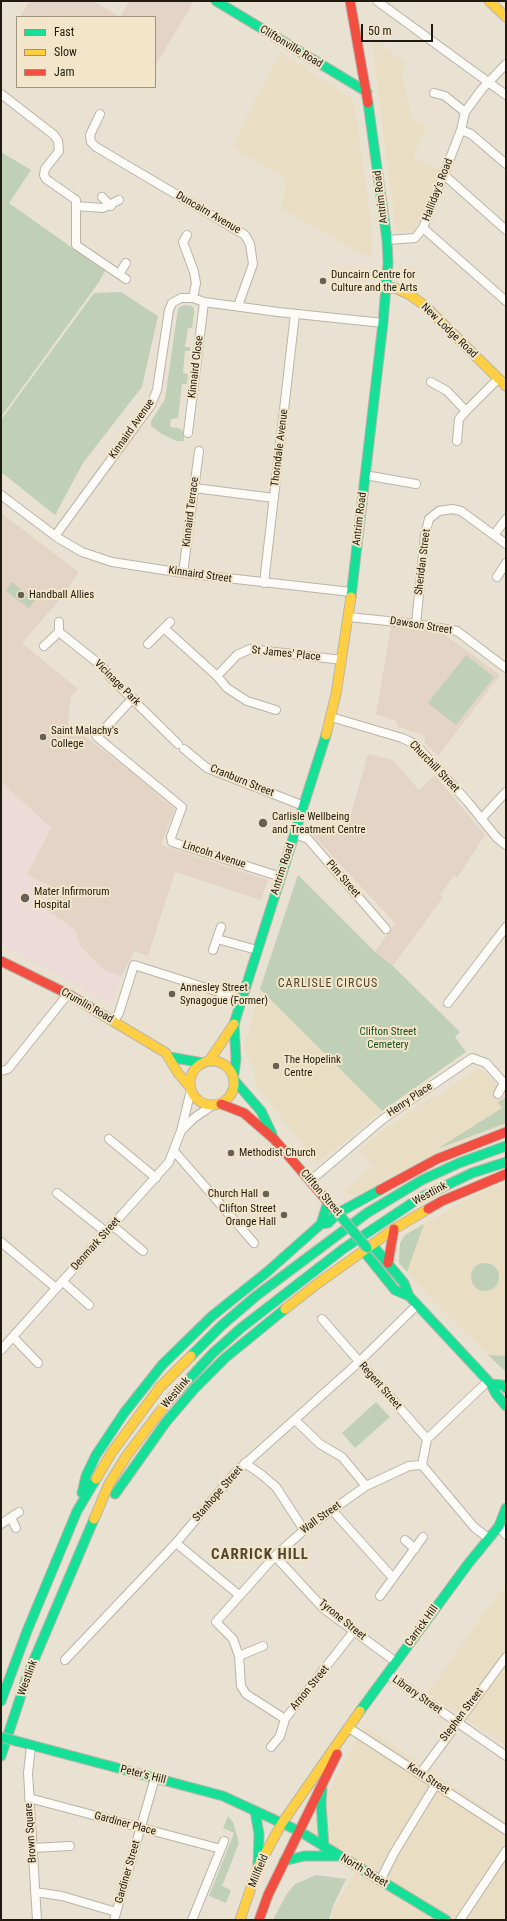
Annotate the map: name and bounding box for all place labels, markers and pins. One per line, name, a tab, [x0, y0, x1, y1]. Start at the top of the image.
place label: Duncairn Centre for Culture and the Arts	[331, 268, 418, 294]
marker: Duncairn Centre for Culture and the Arts	[318, 276, 328, 286]
place label: Handball Allies	[29, 588, 94, 602]
marker: Handball Allies	[16, 590, 26, 600]
place label: Saint Malachy's College	[51, 724, 119, 750]
marker: Saint Malachy's College	[38, 732, 48, 742]
place label: Carlisle Wellbeing and Treatment Centre	[272, 810, 366, 836]
marker: Carlisle Wellbeing and Treatment Centre	[257, 817, 269, 829]
place label: Mater Infirmorum Hospital	[34, 885, 109, 911]
marker: Mater Infirmorum Hospital	[19, 892, 31, 904]
place label: Annesley Street Synagogue (Former)	[180, 981, 268, 1007]
marker: Annesley Street Synagogue (Former)	[167, 989, 177, 999]
place label: The Hopelink Centre	[284, 1053, 341, 1079]
marker: The Hopelink Centre	[271, 1061, 281, 1071]
place label: Methodist Church	[239, 1146, 316, 1160]
marker: Methodist Church	[226, 1148, 236, 1158]
place label: Church Hall	[208, 1187, 258, 1201]
marker: Church Hall	[261, 1189, 271, 1199]
place label: Clifton Street Orange Hall	[219, 1202, 276, 1228]
marker: Clifton Street Orange Hall	[279, 1210, 289, 1220]

